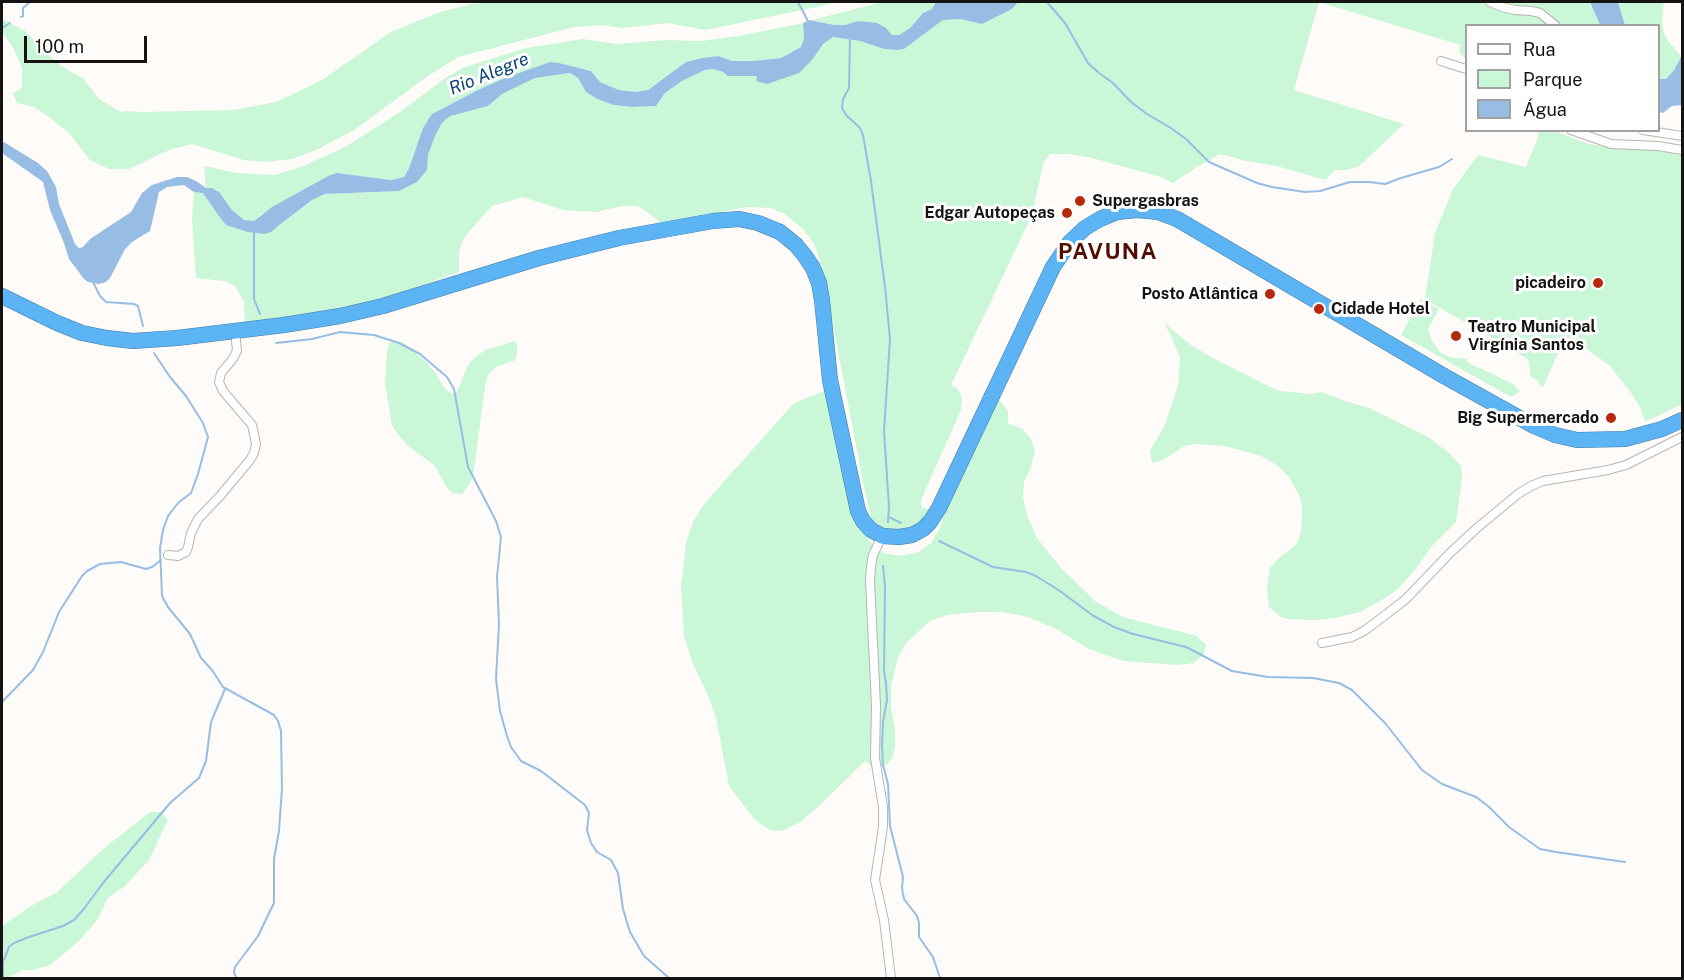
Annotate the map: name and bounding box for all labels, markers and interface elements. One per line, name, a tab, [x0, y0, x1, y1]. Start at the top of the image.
scale bar	[27, 24, 150, 62]
legend	[1465, 24, 1660, 132]
text: 100 m	[35, 36, 84, 57]
text: Rua	[1523, 39, 1555, 60]
water label: Rio Alegre	[446, 48, 532, 100]
text: Parque	[1523, 69, 1583, 90]
text: Água	[1523, 99, 1567, 120]
place label: Supergasbras	[1092, 191, 1199, 211]
marker: Supergasbras	[1073, 194, 1087, 208]
place label: Edgar Autopeças	[925, 203, 1055, 223]
marker: Edgar Autopeças	[1060, 206, 1074, 220]
district label: PAVUNA	[1058, 239, 1158, 265]
place label: picadeiro	[1515, 273, 1586, 293]
marker: picadeiro	[1591, 276, 1605, 290]
place label: Posto Atlântica	[1141, 284, 1258, 304]
marker: Posto Atlântica	[1263, 287, 1277, 301]
place label: Cidade Hotel	[1331, 299, 1430, 319]
marker: Cidade Hotel	[1312, 302, 1326, 316]
place label: Teatro Municipal Virgínia Santos	[1468, 317, 1596, 355]
marker: Teatro Municipal Virgínia Santos	[1449, 329, 1463, 343]
place label: Big Supermercado	[1457, 408, 1599, 428]
marker: Big Supermercado	[1604, 411, 1618, 425]

